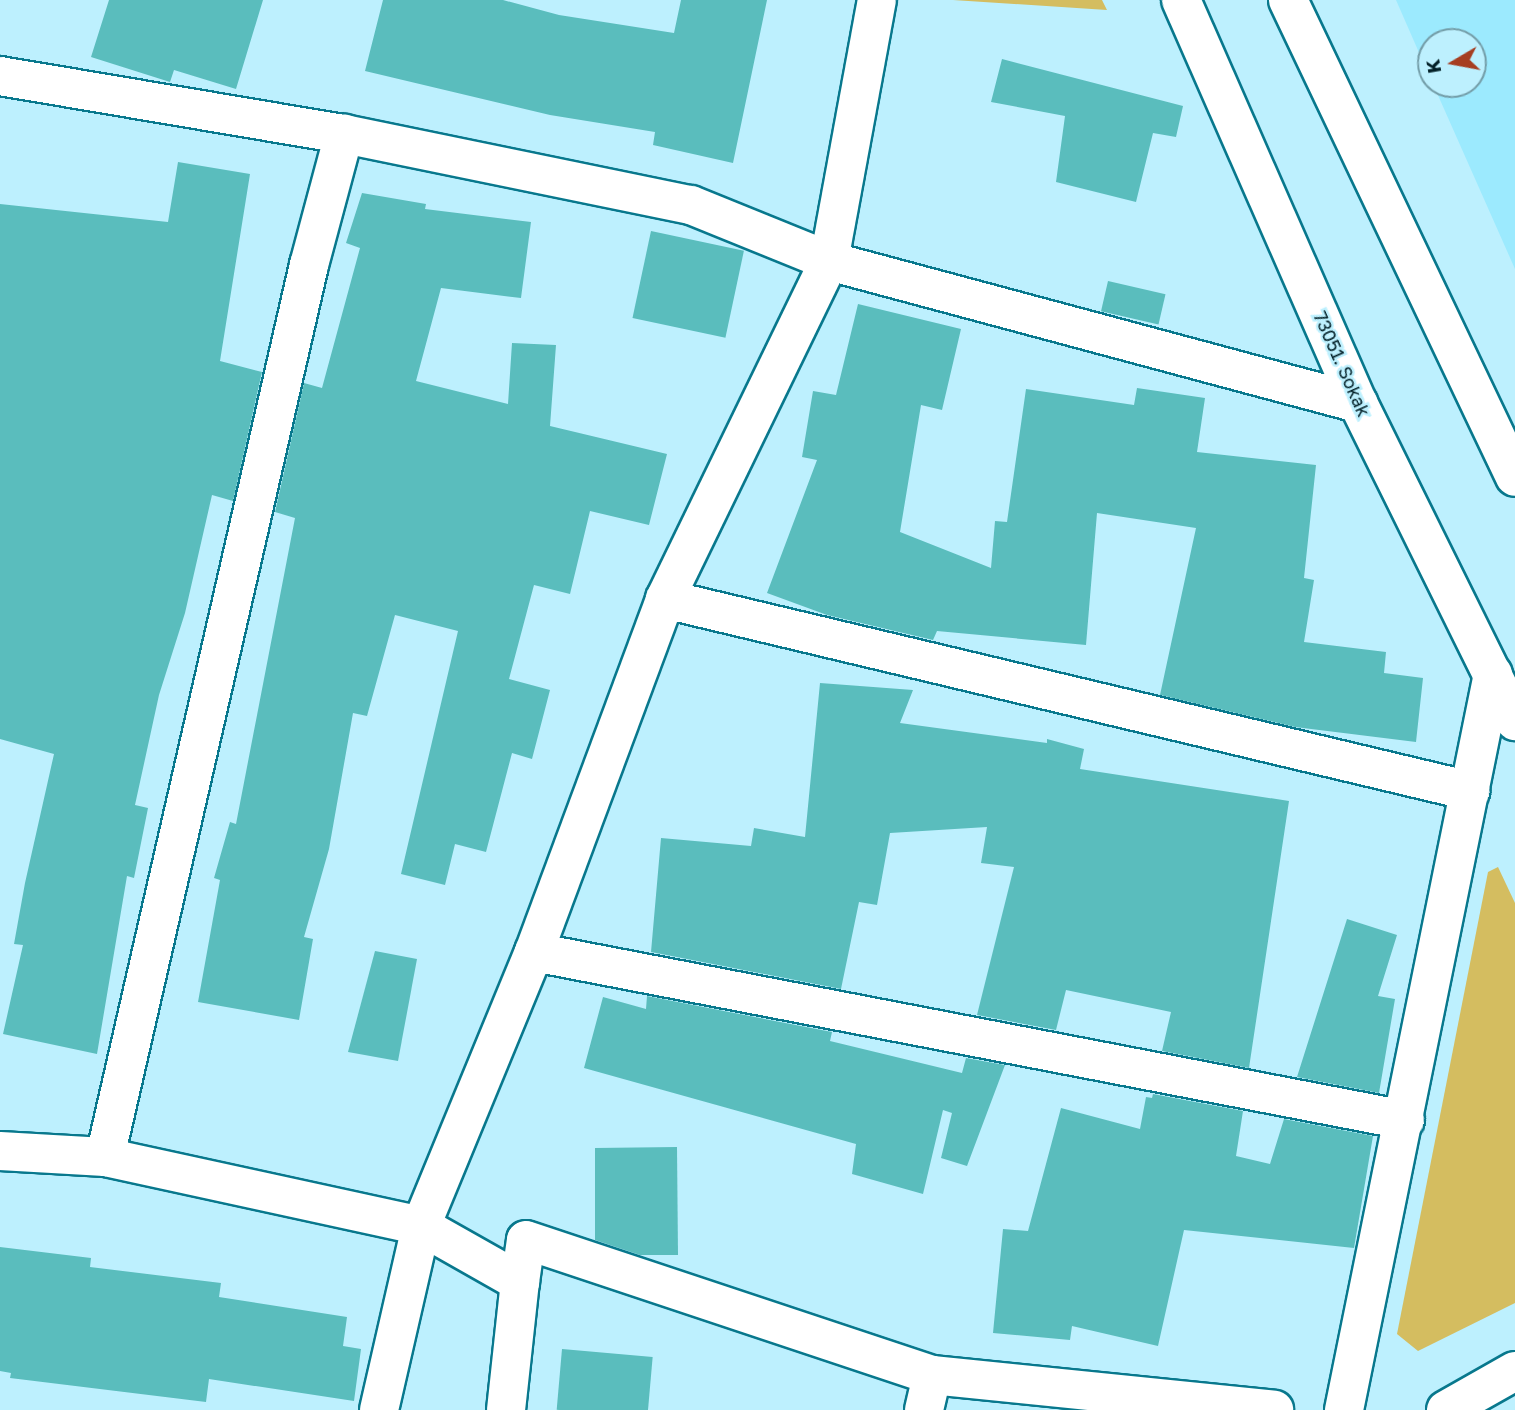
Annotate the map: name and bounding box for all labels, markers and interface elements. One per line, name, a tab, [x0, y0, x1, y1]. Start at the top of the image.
north arrow	[1417, 28, 1487, 98]
text: K	[1420, 58, 1445, 75]
street label: 73051. Sokak	[1309, 308, 1375, 420]

